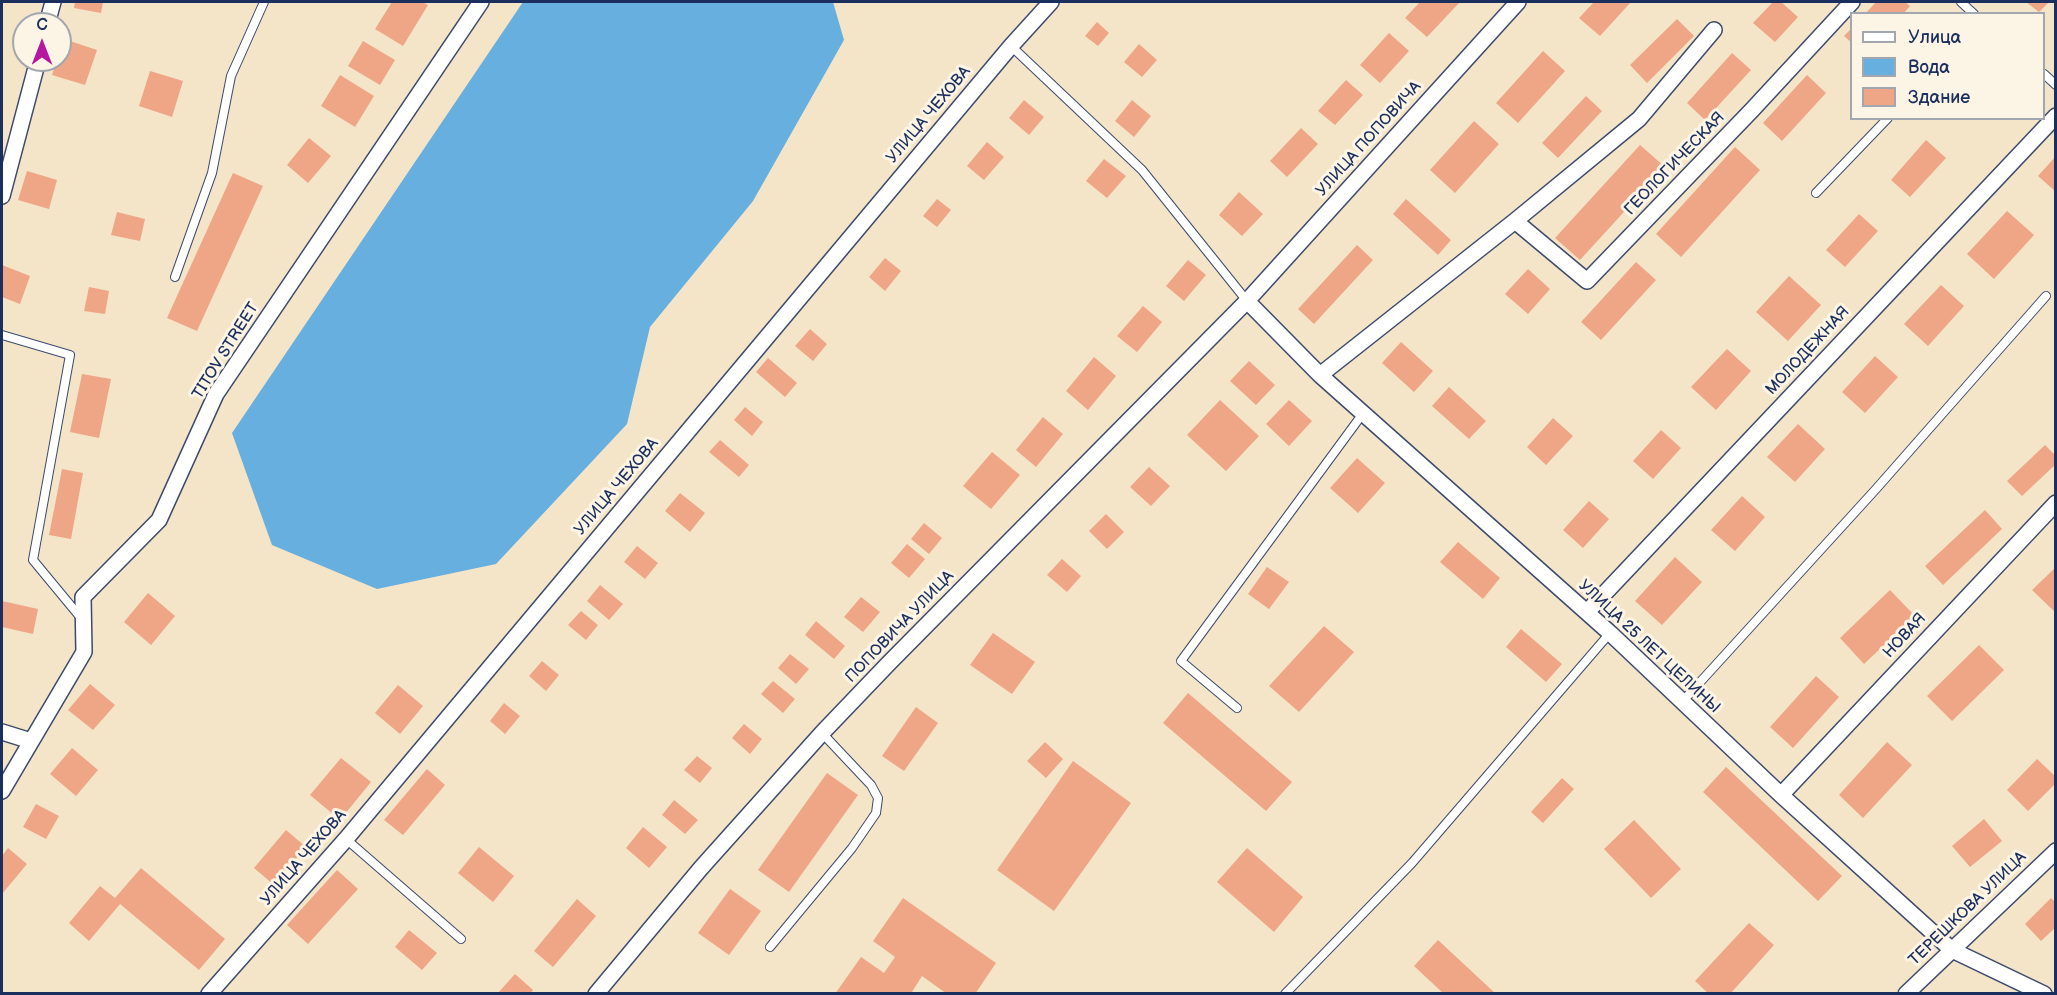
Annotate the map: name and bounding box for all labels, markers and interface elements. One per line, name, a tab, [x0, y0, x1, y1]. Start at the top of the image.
north arrow	[12, 12, 72, 72]
legend	[1850, 12, 2045, 120]
text: С	[36, 16, 48, 35]
text: Улица	[1908, 27, 1961, 48]
text: Вода	[1908, 57, 1950, 78]
street label: УЛИЦА ЧЕХОВА	[883, 63, 975, 167]
street label: УЛИЦА ПОПОВИЧА	[1312, 78, 1426, 200]
text: Здание	[1908, 87, 1970, 108]
street label: ГЕОЛОГИЧЕСКАЯ	[1621, 108, 1729, 220]
street label: TITOV STREET	[189, 299, 263, 403]
street label: МОЛОДЕЖНАЯ	[1762, 303, 1854, 399]
street label: УЛИЦА ЧЕХОВА	[571, 435, 663, 539]
street label: ПОПОВИЧА УЛИЦА	[842, 567, 958, 687]
street label: УЛИЦА 25 ЛЕТ ЦЕЛИНЫ	[1574, 576, 1724, 718]
street label: НОВАЯ	[1879, 610, 1931, 662]
street label: УЛИЦА ЧЕХОВА	[257, 806, 351, 910]
street label: ТЕРЕШКОВА УЛИЦА	[1905, 848, 2031, 970]

